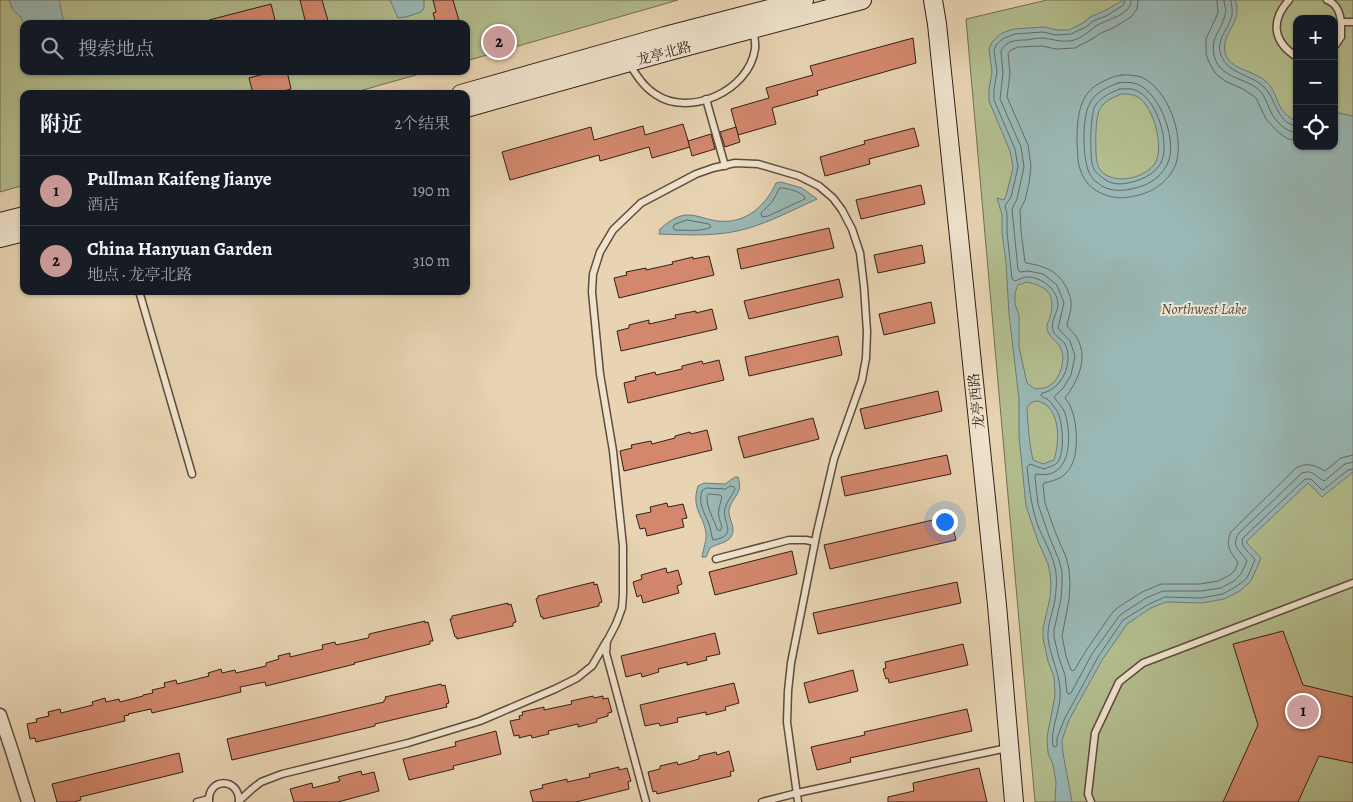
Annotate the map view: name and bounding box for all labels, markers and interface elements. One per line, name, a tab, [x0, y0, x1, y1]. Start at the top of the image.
map controls	[1293, 15, 1338, 150]
button: +	[1293, 15, 1338, 60]
search box	[20, 20, 470, 75]
pin: 2	[483, 23, 515, 61]
icon: search	[38, 34, 66, 62]
text: 搜索地点	[78, 36, 154, 62]
street label: 龙亭北路	[635, 37, 694, 70]
button: −	[1293, 60, 1338, 105]
button: locate	[1293, 105, 1338, 150]
text: 附近	[40, 110, 82, 138]
text: 2个结果	[394, 113, 450, 135]
text: Pullman Kaifeng Jianye	[87, 166, 272, 192]
text: 1	[53, 180, 59, 202]
text: 190 m	[412, 180, 450, 202]
text: 酒店	[87, 194, 119, 216]
text: China Hanyuan Garden	[87, 236, 272, 262]
text: 2	[52, 250, 60, 272]
text: 310 m	[413, 250, 450, 272]
text: 地点 · 龙亭北路	[87, 264, 193, 286]
water label: Northwest Lake	[1161, 299, 1247, 319]
street label: 龙亭西路	[964, 372, 989, 430]
your location	[932, 509, 958, 535]
pin: 1	[1287, 692, 1319, 730]

